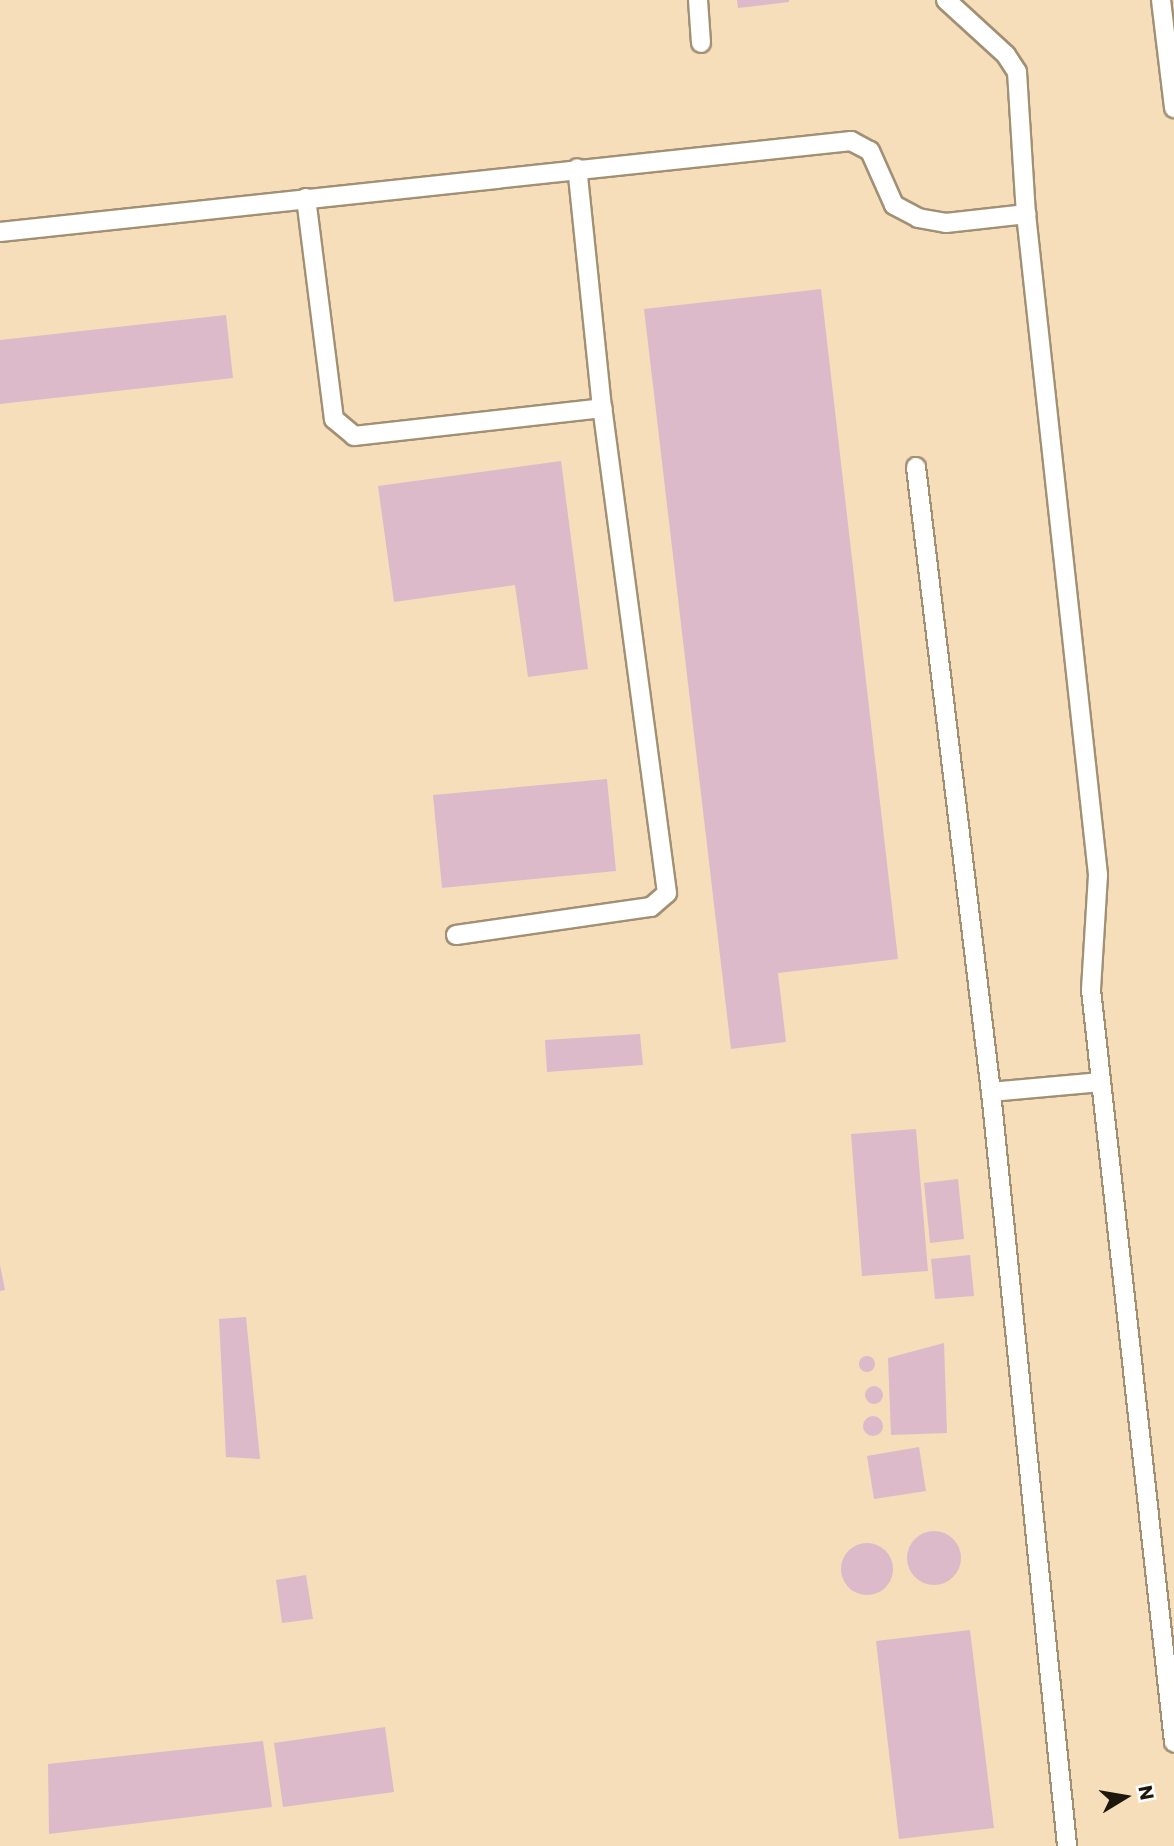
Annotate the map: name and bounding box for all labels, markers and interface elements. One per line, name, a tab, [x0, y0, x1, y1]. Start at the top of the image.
north arrow	[1090, 1762, 1160, 1832]
text: N	[1131, 1783, 1161, 1802]

